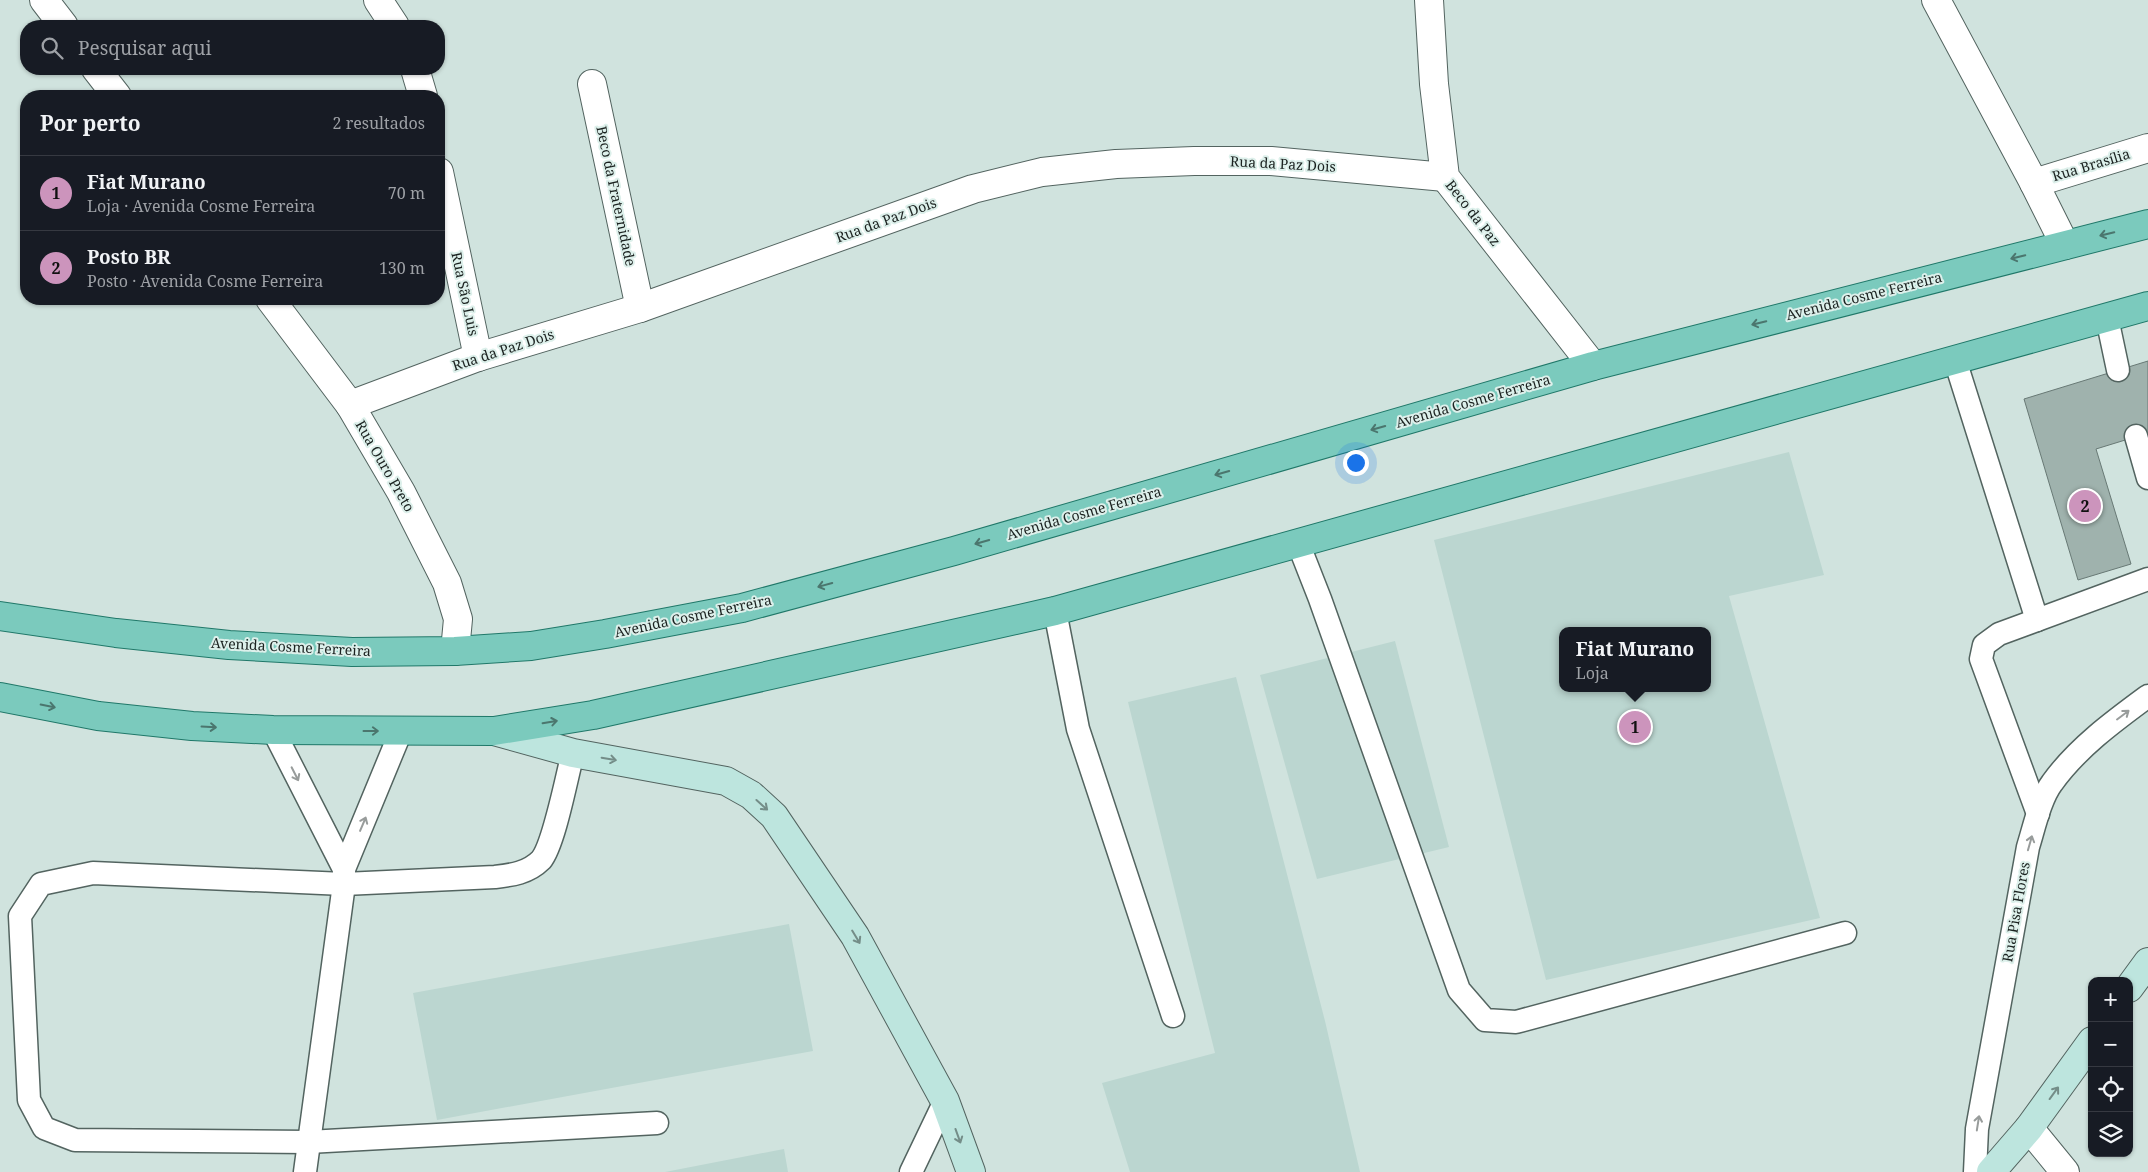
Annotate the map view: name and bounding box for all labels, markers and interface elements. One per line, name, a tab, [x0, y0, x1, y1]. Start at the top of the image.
search box	[20, 20, 445, 75]
icon: search	[38, 34, 66, 62]
text: Pesquisar aqui	[78, 35, 212, 61]
text: Por perto	[40, 109, 141, 137]
text: 2 resultados	[333, 112, 425, 134]
street label: Beco da Fraternidade	[592, 124, 641, 268]
street label: Rua Brasília	[2050, 144, 2132, 185]
street label: Rua da Paz Dois	[1230, 151, 1336, 176]
text: Fiat Murano	[87, 169, 206, 195]
street label: Beco da Paz	[1442, 176, 1505, 250]
text: 1	[51, 182, 61, 204]
text: 70 m	[388, 182, 425, 204]
street label: Rua da Paz Dois	[833, 192, 939, 247]
text: Loja · Avenida Cosme Ferreira	[87, 195, 315, 217]
one-way arrow	[2099, 230, 2115, 240]
text: Posto BR	[87, 244, 171, 270]
street label: Rua São Luis	[447, 250, 484, 338]
one-way arrow	[2010, 253, 2026, 262]
text: 2	[51, 257, 61, 279]
text: 130 m	[379, 257, 425, 279]
street label: Avenida Cosme Ferreira	[1784, 267, 1944, 324]
text: Posto · Avenida Cosme Ferreira	[87, 270, 323, 292]
one-way arrow	[1751, 319, 1767, 329]
street label: Rua da Paz Dois	[450, 324, 556, 375]
street label: Avenida Cosme Ferreira	[1393, 369, 1553, 432]
street label: Rua Ouro Preto	[352, 417, 419, 515]
one-way arrow	[1371, 423, 1387, 433]
your location	[1343, 450, 1369, 476]
one-way arrow	[1215, 469, 1231, 478]
street label: Avenida Cosme Ferreira	[1004, 481, 1164, 544]
pin: 2	[2069, 487, 2101, 525]
one-way arrow	[974, 538, 990, 548]
one-way arrow	[818, 581, 834, 591]
street label: Avenida Cosme Ferreira	[613, 590, 773, 641]
popup	[1559, 627, 1711, 692]
street label: Avenida Cosme Ferreira	[211, 633, 372, 660]
text: Fiat Murano	[1576, 636, 1694, 662]
text: Loja	[1576, 662, 1609, 684]
one-way arrow	[39, 702, 55, 711]
pin: 1	[1619, 708, 1651, 746]
one-way arrow	[2116, 710, 2129, 721]
one-way arrow	[542, 716, 558, 726]
one-way arrow	[201, 722, 217, 731]
one-way arrow	[363, 726, 379, 736]
one-way arrow	[600, 755, 616, 765]
one-way arrow	[291, 766, 300, 781]
one-way arrow	[755, 799, 768, 810]
one-way arrow	[358, 817, 368, 832]
one-way arrow	[2025, 836, 2035, 852]
street label: Rua Pisa Flores	[1997, 860, 2034, 964]
one-way arrow	[851, 930, 861, 944]
map controls	[2088, 977, 2133, 1157]
button: +	[2088, 977, 2133, 1022]
button: −	[2088, 1022, 2133, 1067]
button: locate	[2088, 1067, 2133, 1112]
one-way arrow	[2049, 1086, 2059, 1100]
button: layers	[2088, 1112, 2133, 1157]
one-way arrow	[1973, 1116, 1983, 1132]
one-way arrow	[954, 1128, 963, 1144]

